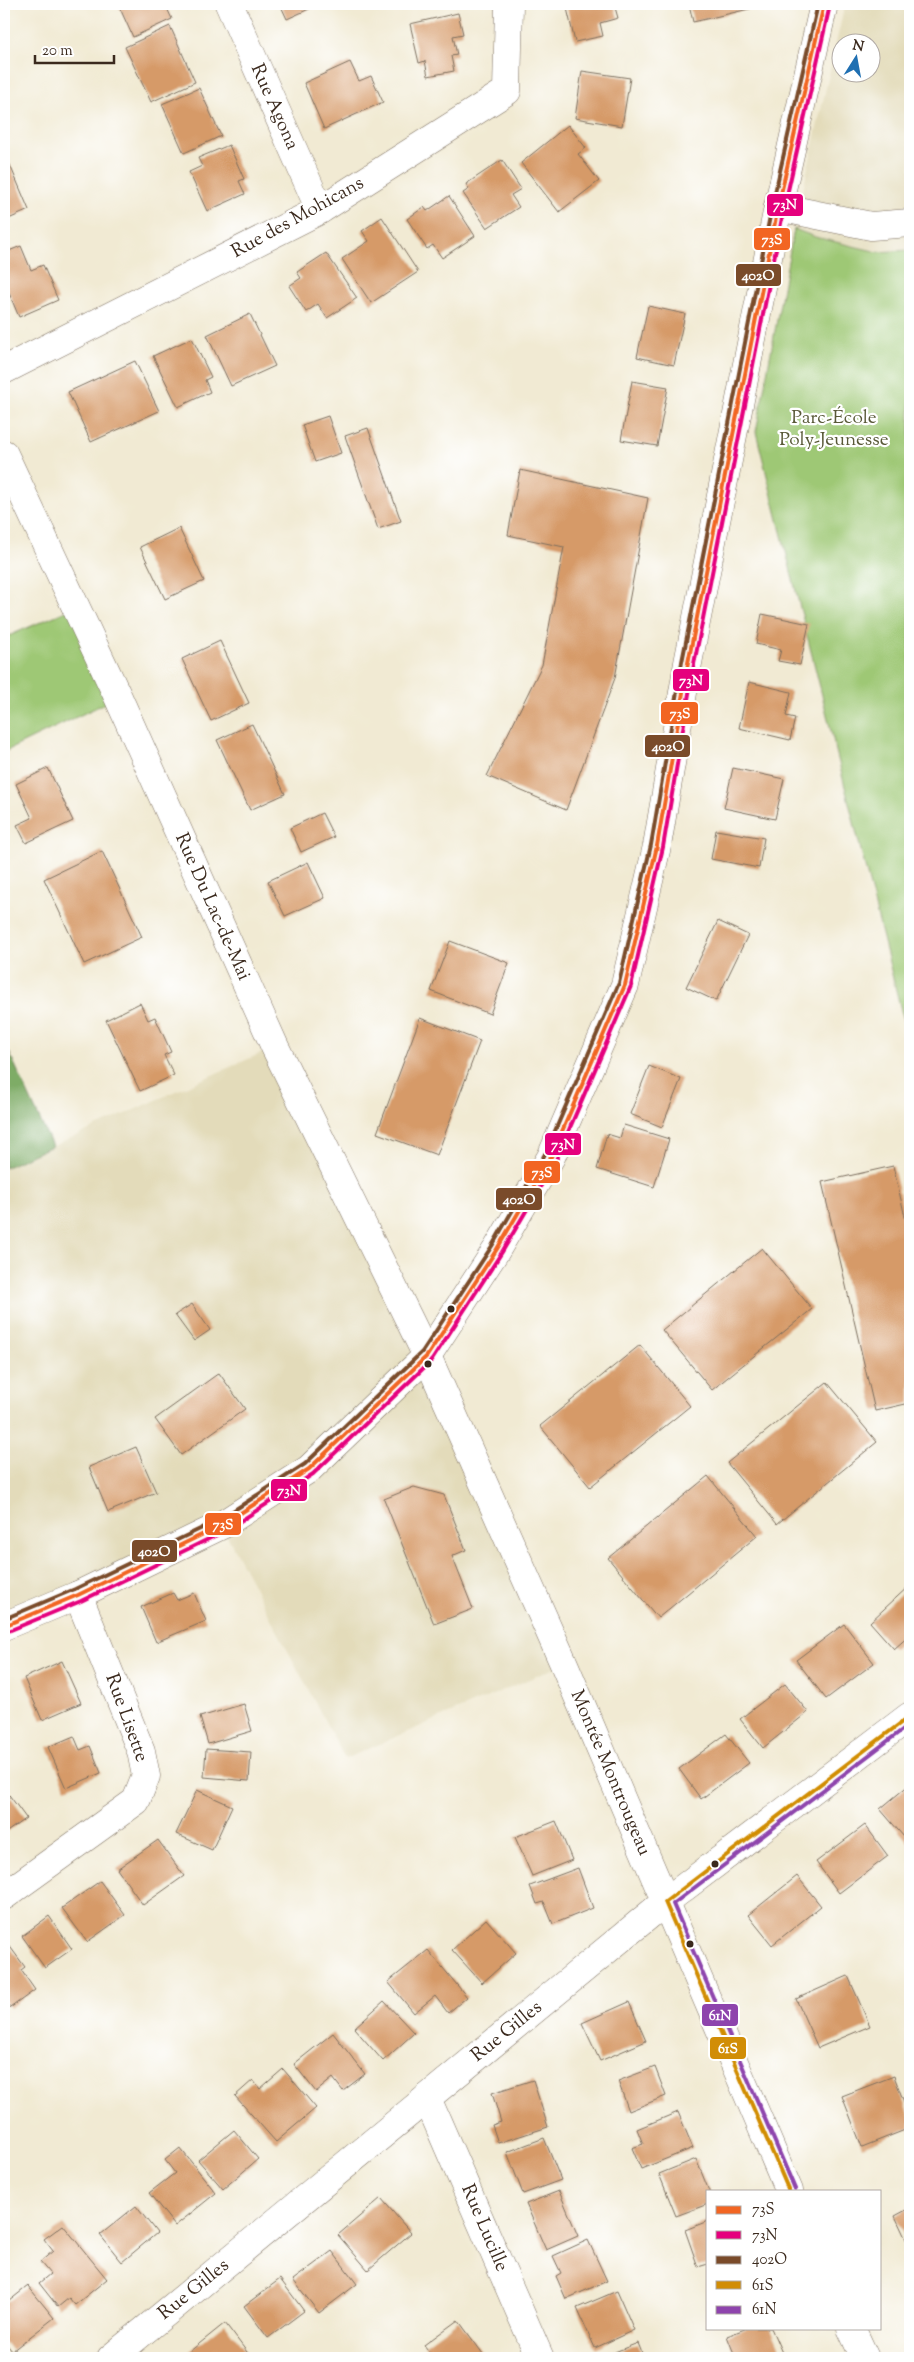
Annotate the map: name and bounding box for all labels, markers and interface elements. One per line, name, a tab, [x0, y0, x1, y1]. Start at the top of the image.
scale bar	[35, 32, 114, 64]
north arrow	[832, 32, 882, 82]
text: N	[851, 36, 865, 58]
text: 20 m	[42, 41, 73, 62]
street label: Rue Agona	[243, 60, 305, 155]
street label: Rue des Mohicans	[227, 170, 369, 266]
line badge: 73N	[766, 193, 804, 217]
text: 73N	[773, 196, 797, 216]
line badge: 73S	[753, 227, 791, 251]
text: 73S	[762, 231, 782, 251]
line badge: 402O	[735, 263, 782, 287]
text: 402O	[741, 267, 774, 287]
park label: Parc-École Poly-Jeunesse	[779, 405, 889, 454]
line badge: 73N	[672, 668, 710, 692]
text: 73N	[679, 672, 703, 692]
line badge: 73S	[660, 701, 699, 725]
text: 73S	[670, 705, 690, 725]
line badge: 402O	[644, 734, 691, 758]
text: 402O	[651, 738, 684, 758]
street label: Rue Du Lac-de-Mai	[167, 829, 257, 985]
line badge: 73N	[544, 1132, 582, 1156]
text: 73N	[551, 1136, 575, 1156]
line badge: 73S	[523, 1160, 561, 1184]
text: 73S	[532, 1164, 552, 1184]
line badge: 402O	[495, 1187, 543, 1211]
text: 402O	[502, 1191, 535, 1211]
unlabelled marker	[446, 1304, 456, 1314]
unlabelled marker	[423, 1359, 433, 1369]
line badge: 73N	[270, 1478, 308, 1502]
text: 73N	[277, 1482, 301, 1502]
line badge: 73S	[204, 1512, 242, 1536]
text: 73S	[213, 1516, 233, 1536]
line badge: 402O	[131, 1539, 178, 1563]
text: 402O	[137, 1543, 170, 1563]
street label: Rue Lisette	[98, 1670, 154, 1766]
street label: Montée Montrougeau	[563, 1686, 657, 1860]
unlabelled marker	[710, 1859, 720, 1869]
unlabelled marker	[685, 1939, 695, 1949]
street label: Rue Gilles	[466, 1995, 548, 2069]
line badge: 61N	[701, 2003, 739, 2027]
text: 61N	[709, 2007, 731, 2027]
line badge: 61S	[709, 2036, 747, 2060]
text: 61S	[718, 2040, 738, 2060]
street label: Rue Lucille	[453, 2180, 515, 2276]
legend	[706, 2190, 882, 2330]
text: 73S	[752, 2200, 774, 2221]
text: 73N	[752, 2226, 778, 2247]
text: 402O	[752, 2250, 787, 2271]
street label: Rue Gilles	[153, 2253, 235, 2327]
text: 61S	[752, 2276, 773, 2297]
text: 61N	[752, 2300, 776, 2321]

